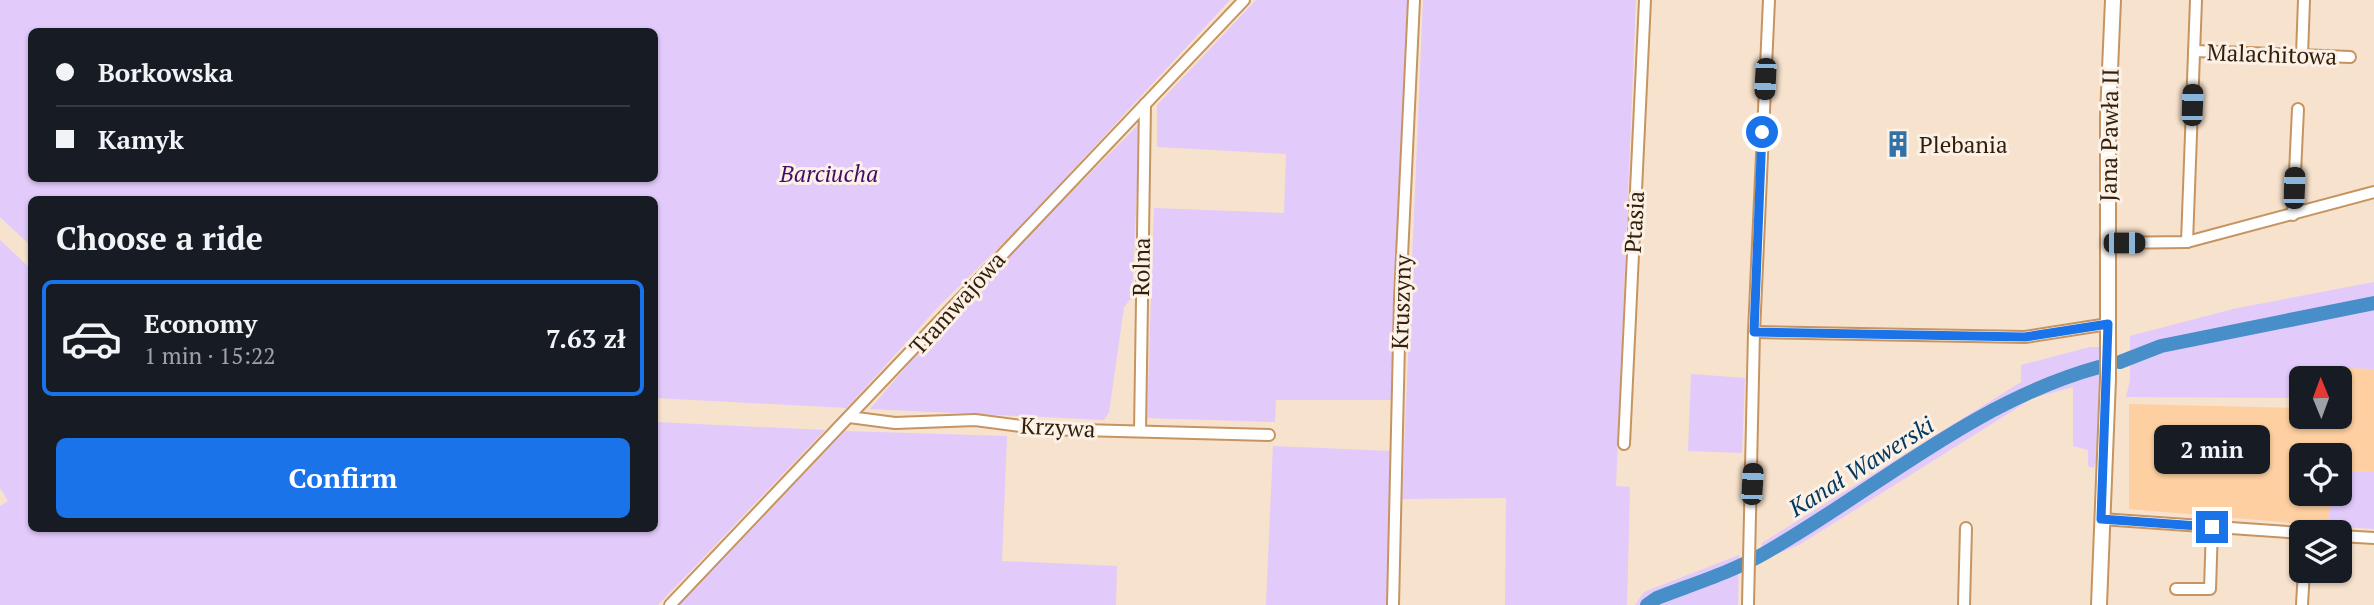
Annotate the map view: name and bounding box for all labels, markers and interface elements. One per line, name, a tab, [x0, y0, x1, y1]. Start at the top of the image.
street label: Malachitowa	[2206, 36, 2338, 72]
text: Borkowska	[98, 55, 233, 89]
car	[1754, 57, 1777, 101]
street label: Jana Pawła II	[2092, 68, 2126, 202]
car	[2181, 84, 2204, 126]
route start	[1746, 116, 1778, 148]
text: Kamyk	[98, 122, 184, 156]
building icon: Plebania	[1883, 129, 1913, 159]
place label: Plebania	[1919, 129, 2008, 160]
park label: Barciucha	[779, 158, 878, 189]
car	[2283, 167, 2306, 209]
street label: Ptasia	[1617, 190, 1651, 254]
text: Choose a ride	[56, 217, 263, 259]
car	[2104, 233, 2146, 254]
street label: Rolna	[1125, 237, 1157, 297]
street label: Tramwajowa	[902, 244, 1012, 362]
street label: Kruszyny	[1384, 254, 1418, 350]
text: Economy	[144, 306, 257, 340]
icon: car	[60, 307, 123, 370]
text: 7.63 zł	[546, 321, 626, 355]
text: 1 min · 15:22	[144, 340, 276, 371]
north arrow	[2289, 366, 2352, 429]
map controls	[2289, 366, 2352, 583]
water label: Kanał Wawerski	[1781, 408, 1940, 524]
street label: Krzywa	[1020, 410, 1097, 444]
callout: 2 min	[2154, 426, 2270, 475]
text: 2 min	[2181, 434, 2243, 465]
button: Confirm	[56, 438, 630, 518]
button: locate	[2289, 443, 2352, 506]
car	[1741, 462, 1764, 506]
route end	[2196, 511, 2228, 543]
button: layers	[2289, 520, 2352, 583]

